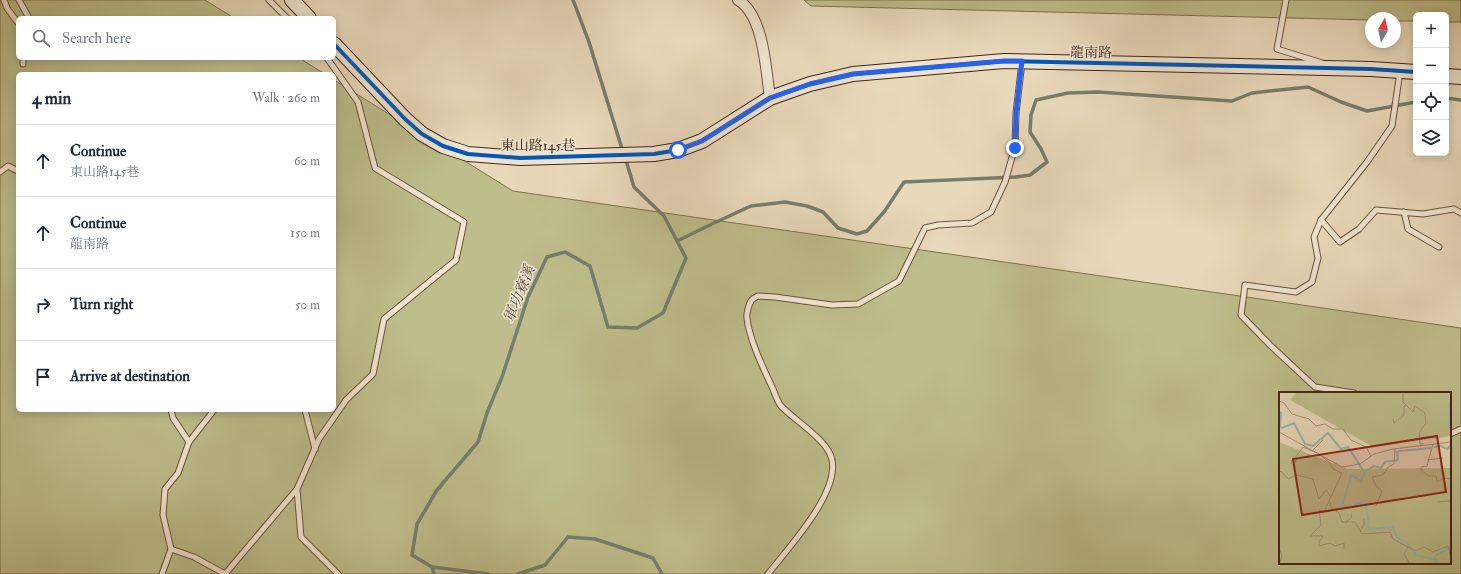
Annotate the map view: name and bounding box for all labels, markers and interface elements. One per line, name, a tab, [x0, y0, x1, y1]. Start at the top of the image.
north arrow	[1365, 12, 1401, 48]
map controls	[1413, 12, 1449, 156]
button: +	[1413, 12, 1449, 48]
search box	[16, 16, 336, 60]
icon: search	[30, 27, 52, 49]
text: Search here	[62, 29, 131, 48]
street label: 龍南路	[1070, 44, 1112, 61]
button: −	[1413, 48, 1449, 84]
button: locate	[1413, 84, 1449, 120]
text: 4 min	[32, 88, 71, 109]
text: Walk · 260 m	[252, 90, 320, 106]
button: layers	[1413, 120, 1449, 156]
street label: 東山路145巷	[501, 137, 575, 154]
route end	[1006, 139, 1024, 157]
route start	[669, 141, 687, 159]
text: Continue	[70, 142, 126, 161]
icon: ahead	[32, 150, 54, 172]
text: 60 m	[294, 153, 320, 169]
text: 東山路145巷	[70, 164, 139, 180]
text: Continue	[70, 214, 126, 233]
icon: ahead	[32, 222, 54, 244]
text: 150 m	[290, 225, 320, 241]
text: 龍南路	[70, 236, 109, 252]
water label: 軍功寮溪	[499, 261, 540, 326]
icon: right	[32, 294, 54, 316]
text: Turn right	[70, 295, 133, 314]
text: 50 m	[295, 297, 320, 313]
icon: arrive	[32, 366, 54, 388]
text: Arrive at destination	[70, 367, 190, 386]
inset map	[1279, 392, 1451, 564]

